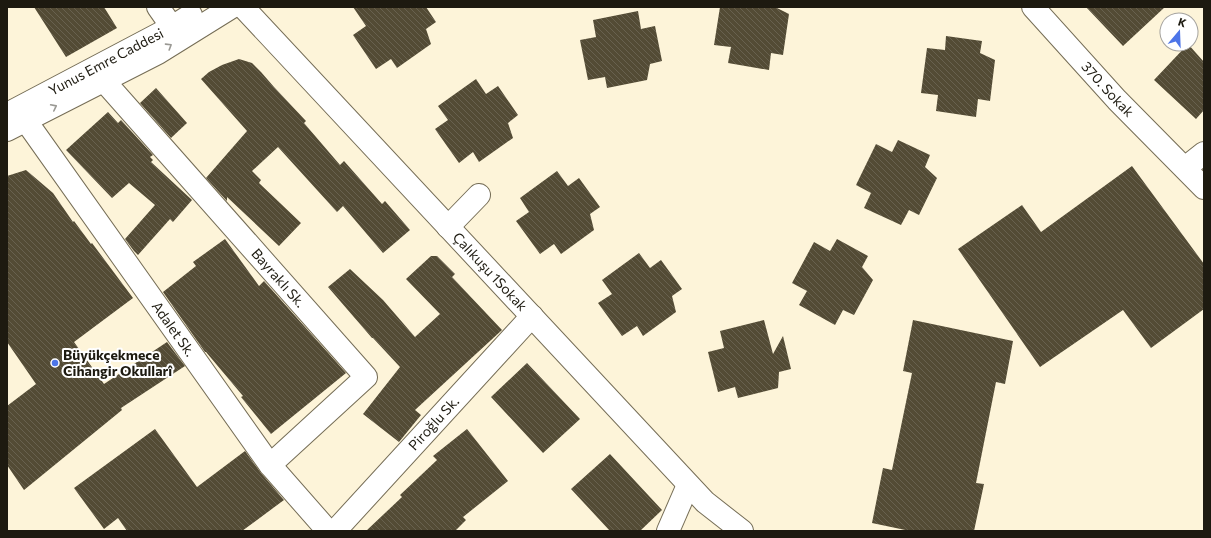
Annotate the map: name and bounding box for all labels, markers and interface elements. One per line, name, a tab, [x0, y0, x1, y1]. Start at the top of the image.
north arrow	[1159, 12, 1199, 52]
text: K	[1177, 15, 1188, 30]
street label: Yunus Emre Caddesi	[46, 24, 166, 99]
one-way arrow	[165, 43, 172, 51]
street label: 370. Sokak	[1078, 58, 1138, 120]
one-way arrow	[50, 104, 58, 111]
street label: Çalıkuşu 1Sokak	[450, 228, 531, 315]
street label: Bayraklı Sk.	[248, 245, 309, 311]
street label: Adalet Sk.	[149, 298, 199, 359]
place label: Büyükçekmece Cihangir Okullarî	[63, 346, 173, 379]
marker: Büyükçekmece Cihangir Okullarî	[50, 358, 60, 368]
street label: Piroğlu Sk.	[404, 393, 462, 453]

